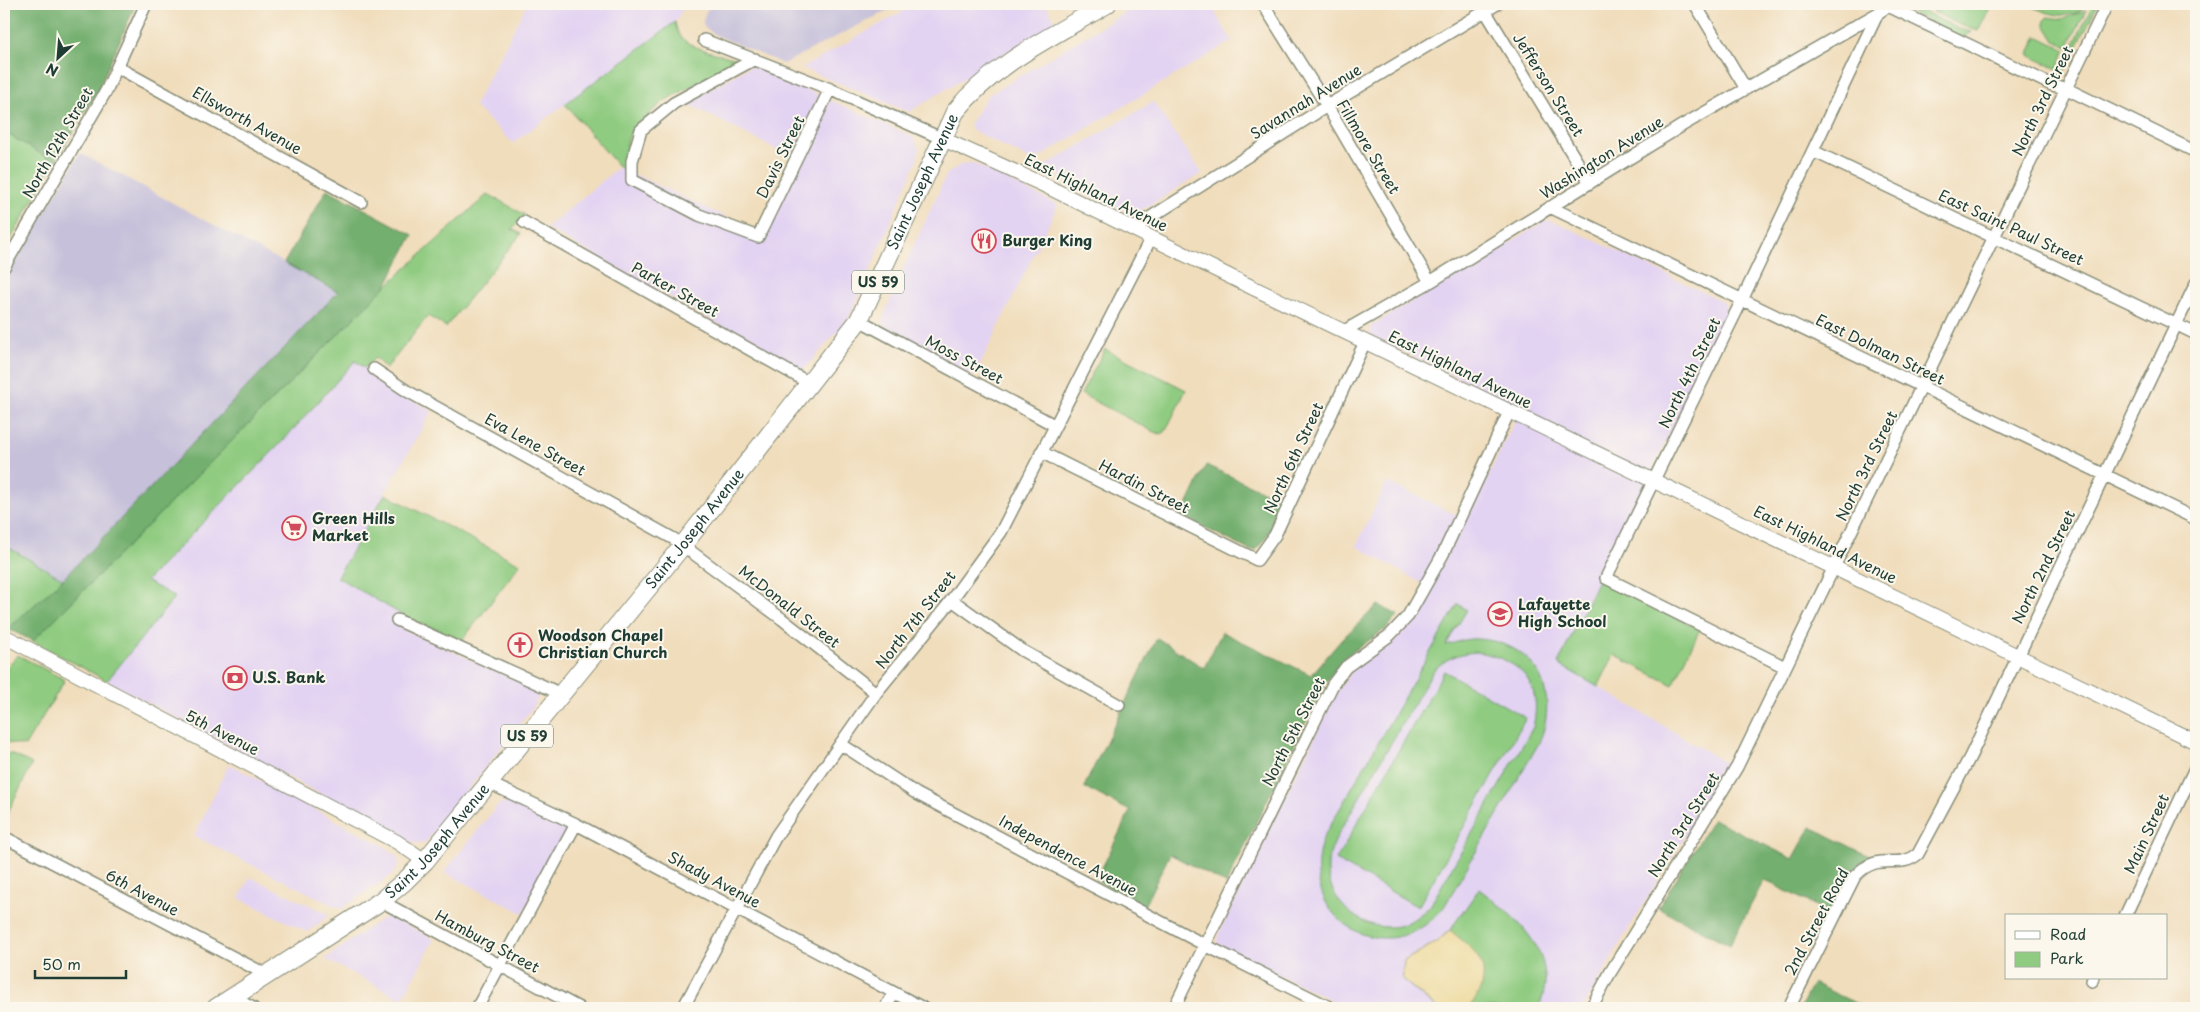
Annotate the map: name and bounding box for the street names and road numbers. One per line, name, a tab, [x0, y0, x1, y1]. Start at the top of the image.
street label: Jefferson Street	[1508, 28, 1590, 141]
street label: North 3rd Street	[2005, 41, 2078, 159]
street label: Savannah Avenue	[1245, 57, 1365, 144]
street label: Ellsworth Avenue	[189, 80, 307, 159]
street label: North 12th Street	[16, 82, 98, 202]
street label: Fillmore Street	[1332, 94, 1407, 198]
street label: Saint Joseph Avenue	[880, 109, 963, 253]
street label: Washington Avenue	[1535, 109, 1667, 204]
street label: Davis Street	[750, 111, 810, 202]
street label: East Highland Avenue	[1021, 147, 1172, 236]
street label: East Saint Paul Street	[1935, 183, 2088, 270]
street label: Parker Street	[628, 255, 724, 322]
road number: US 59	[852, 270, 904, 294]
street label: East Dolman Street	[1812, 307, 1949, 390]
street label: North 4th Street	[1652, 313, 1725, 432]
street label: East Highland Avenue	[1385, 324, 1536, 413]
street label: Moss Street	[922, 329, 1008, 389]
street label: North 6th Street	[1257, 398, 1328, 517]
street label: Eva Lene Street	[481, 406, 590, 481]
street label: North 3rd Street	[1829, 406, 1902, 524]
street label: Hardin Street	[1095, 453, 1194, 518]
street label: Saint Joseph Avenue	[639, 463, 749, 593]
street label: East Highland Avenue	[1750, 499, 1901, 588]
street label: North 2nd Street	[2005, 506, 2080, 627]
street label: McDonald Street	[734, 559, 846, 653]
street label: North 7th Street	[869, 565, 960, 673]
street label: North 5th Street	[1255, 673, 1330, 790]
street label: 5th Avenue	[182, 703, 264, 760]
road number: US 59	[501, 724, 553, 748]
street label: North 3rd Street	[1641, 767, 1724, 881]
street label: Saint Joseph Avenue	[379, 778, 494, 903]
street label: Main Street	[2117, 790, 2174, 877]
street label: Independence Avenue	[995, 808, 1142, 901]
street label: Shady Avenue	[664, 845, 765, 913]
street label: 6th Avenue	[102, 863, 184, 921]
street label: 2nd Street Road	[1778, 863, 1854, 979]
street label: Hamburg Street	[431, 903, 544, 978]

